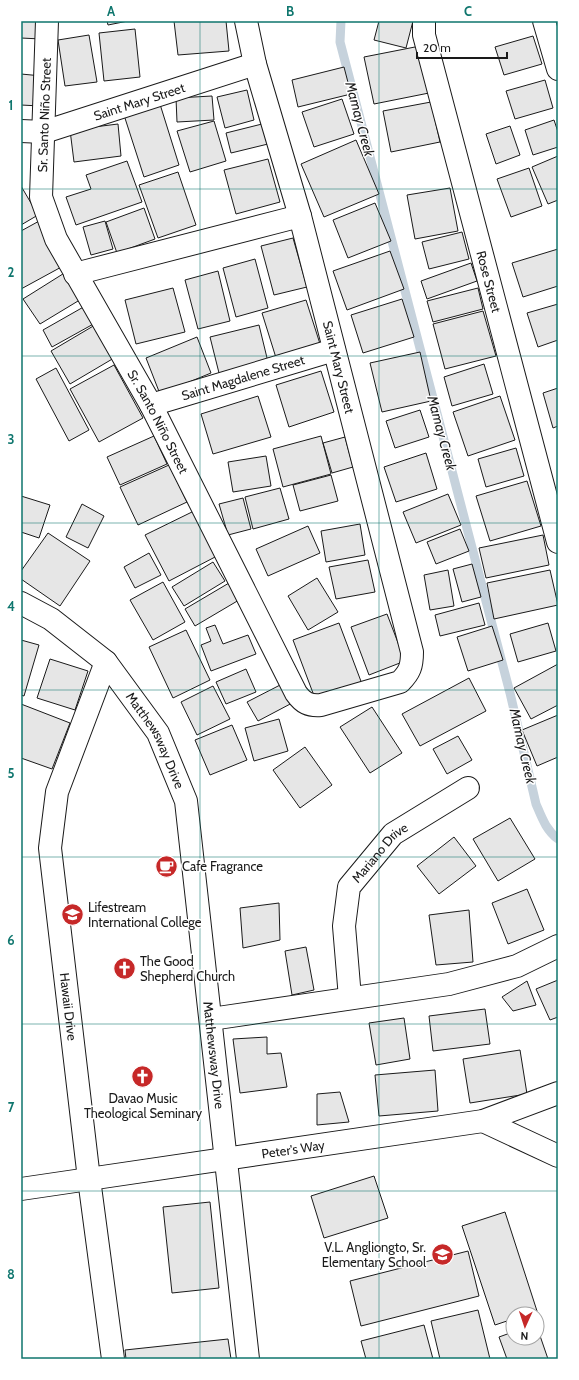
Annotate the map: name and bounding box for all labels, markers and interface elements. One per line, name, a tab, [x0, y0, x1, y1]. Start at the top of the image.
text: A	[107, 3, 116, 19]
text: B	[286, 3, 294, 19]
text: C	[464, 3, 472, 19]
scale bar	[417, 34, 507, 60]
text: 20 m	[423, 40, 451, 55]
street label: Sr. Santo Niño Street	[34, 57, 54, 173]
street label: Saint Mary Street	[92, 79, 187, 124]
water label: Mamay Creek	[341, 79, 379, 159]
text: 1	[9, 97, 13, 113]
street label: Rose Street	[473, 249, 505, 315]
text: 2	[8, 264, 15, 280]
street label: Saint Mary Street	[320, 319, 358, 416]
street label: Saint Magdalene Street	[179, 351, 307, 403]
street label: Sr. Santo Niño Street	[124, 367, 192, 477]
water label: Mamay Creek	[423, 393, 461, 473]
text: 3	[7, 431, 15, 447]
text: 4	[7, 598, 15, 614]
street label: Matthewsway Drive	[123, 689, 188, 791]
water label: Mamay Creek	[505, 706, 541, 786]
text: 5	[8, 765, 15, 781]
street label: Mariano Drive	[348, 819, 411, 886]
cafe icon: Cafe Fragrance	[153, 853, 179, 879]
place label: Cafe Fragrance	[182, 858, 263, 874]
place label: Lifestream International College	[88, 899, 202, 930]
school or university icon: Lifestream International College	[59, 901, 85, 927]
text: 6	[7, 932, 15, 948]
place label: The Good Shepherd Church	[140, 953, 235, 984]
church icon: The Good Shepherd Church	[112, 955, 138, 981]
street label: Hawaii Drive	[57, 972, 81, 1042]
street label: Matthewsway Drive	[200, 1001, 228, 1110]
church icon: Davao Music Theological Seminary	[130, 1063, 156, 1089]
place label: Davao Music Theological Seminary	[84, 1090, 202, 1121]
text: 7	[8, 1099, 15, 1115]
street label: Peter's Way	[260, 1136, 326, 1162]
place label: V.L. Angliongto, Sr. Elementary School	[322, 1239, 426, 1270]
school or university icon: V.L. Angliongto, Sr. Elementary School	[429, 1241, 455, 1267]
text: 8	[7, 1266, 15, 1282]
north arrow	[505, 1306, 545, 1346]
text: N	[520, 1329, 529, 1343]

